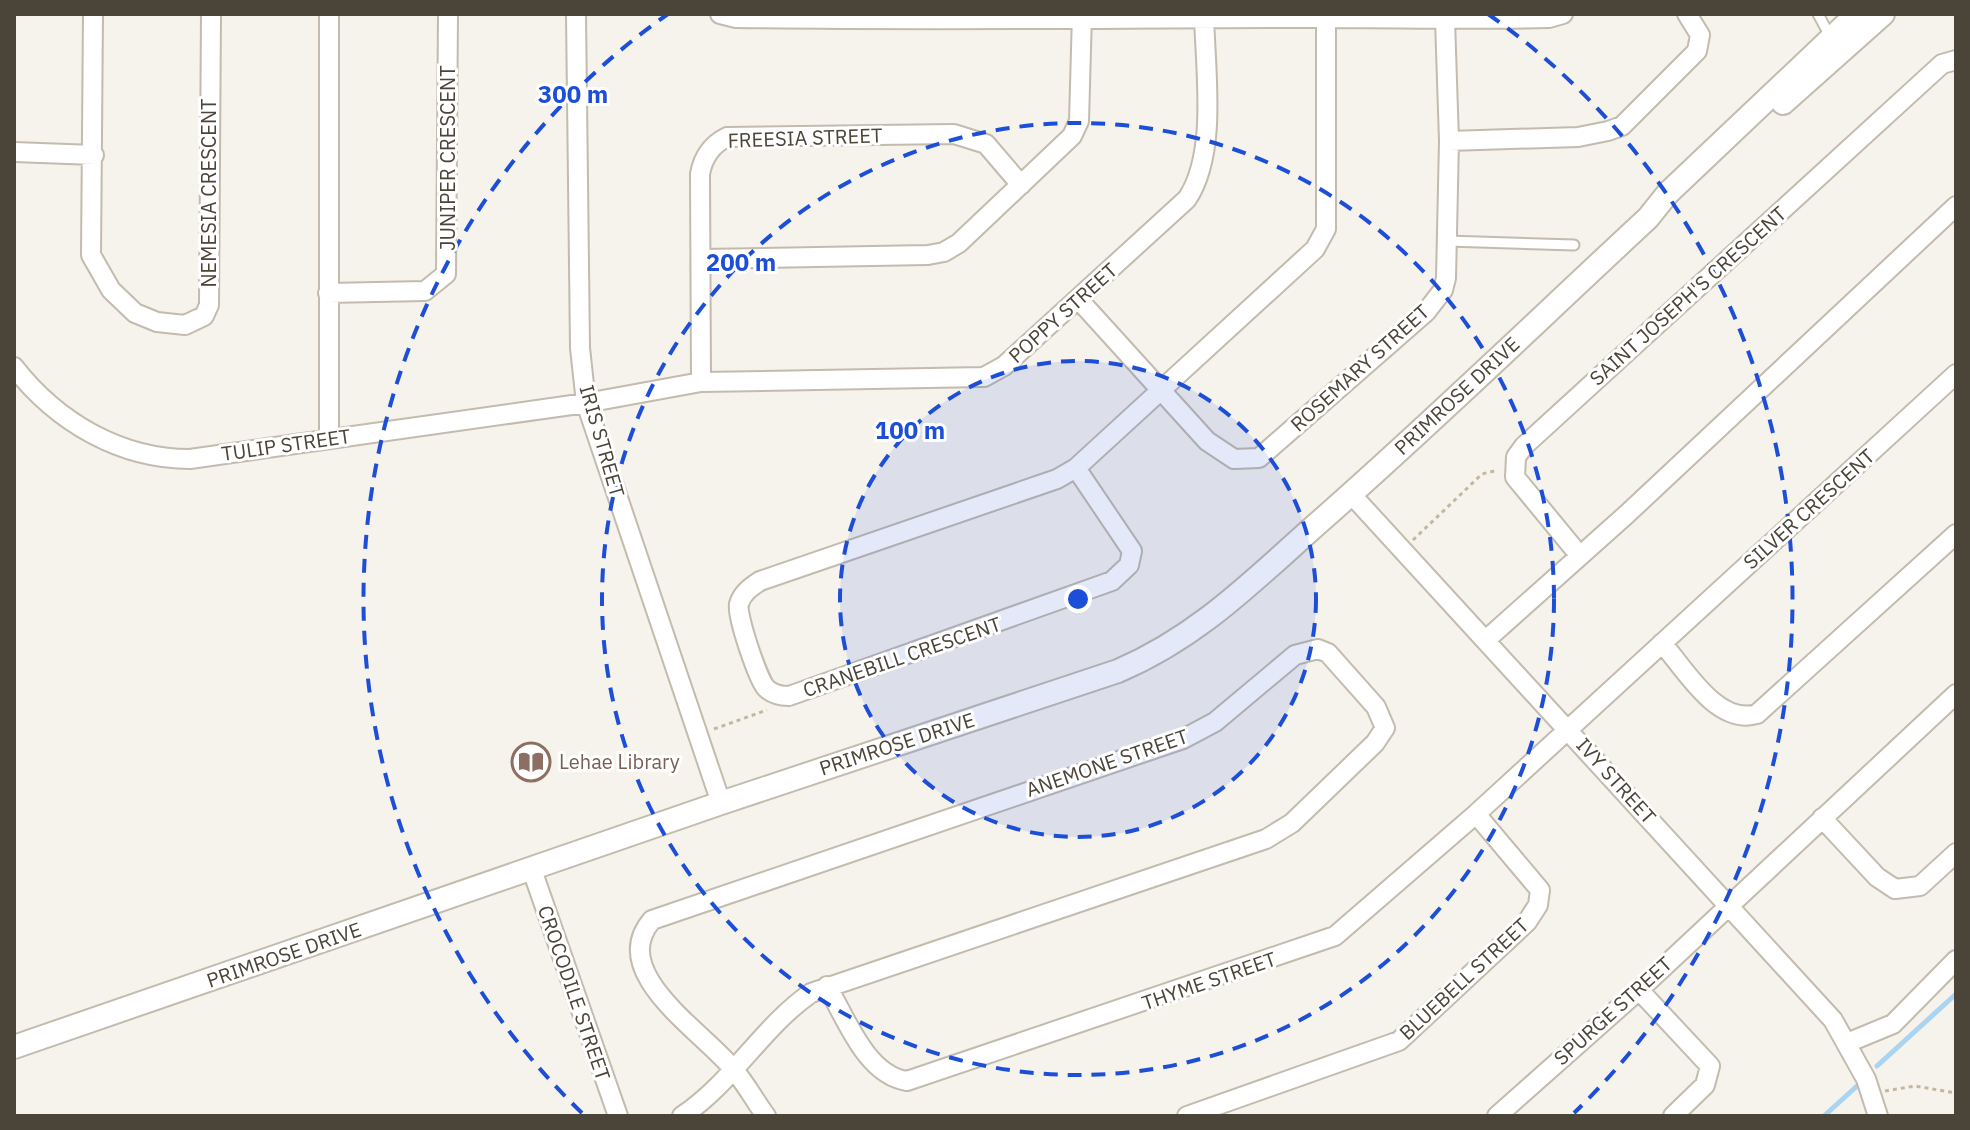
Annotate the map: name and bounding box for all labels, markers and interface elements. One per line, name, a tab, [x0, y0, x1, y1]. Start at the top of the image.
street label: JUNIPER CRESCENT	[434, 65, 461, 251]
text: 300 m	[538, 78, 608, 110]
street label: NEMESIA CRESCENT	[195, 98, 222, 288]
street label: FREESIA STREET	[727, 121, 883, 154]
street label: SAINT JOSEPH'S CRESCENT	[1584, 200, 1792, 391]
text: 200 m	[706, 246, 776, 278]
street label: POPPY STREET	[1003, 257, 1123, 369]
street label: ROSEMARY STREET	[1284, 298, 1435, 437]
street label: PRIMROSE DRIVE	[1388, 331, 1525, 461]
street label: IRIS STREET	[574, 382, 631, 500]
text: 100 m	[875, 414, 945, 446]
street label: TULIP STREET	[220, 422, 352, 467]
street label: SILVER CRESCENT	[1737, 442, 1880, 575]
centre of rings	[1064, 585, 1092, 613]
street label: CRANEBILL CRESCENT	[799, 610, 1004, 703]
street label: PRIMROSE DRIVE	[816, 706, 978, 781]
street label: ANEMONE STREET	[1022, 722, 1192, 803]
street label: IVY STREET	[1570, 732, 1662, 830]
library icon: Lehae Library	[510, 741, 552, 783]
place label: Lehae Library	[559, 748, 680, 775]
street label: CROCODILE STREET	[532, 902, 617, 1084]
street label: BLUEBELL STREET	[1393, 912, 1534, 1046]
street label: PRIMROSE DRIVE	[203, 915, 365, 994]
street label: THYME STREET	[1138, 945, 1280, 1016]
street label: SPURGE STREET	[1548, 950, 1678, 1071]

